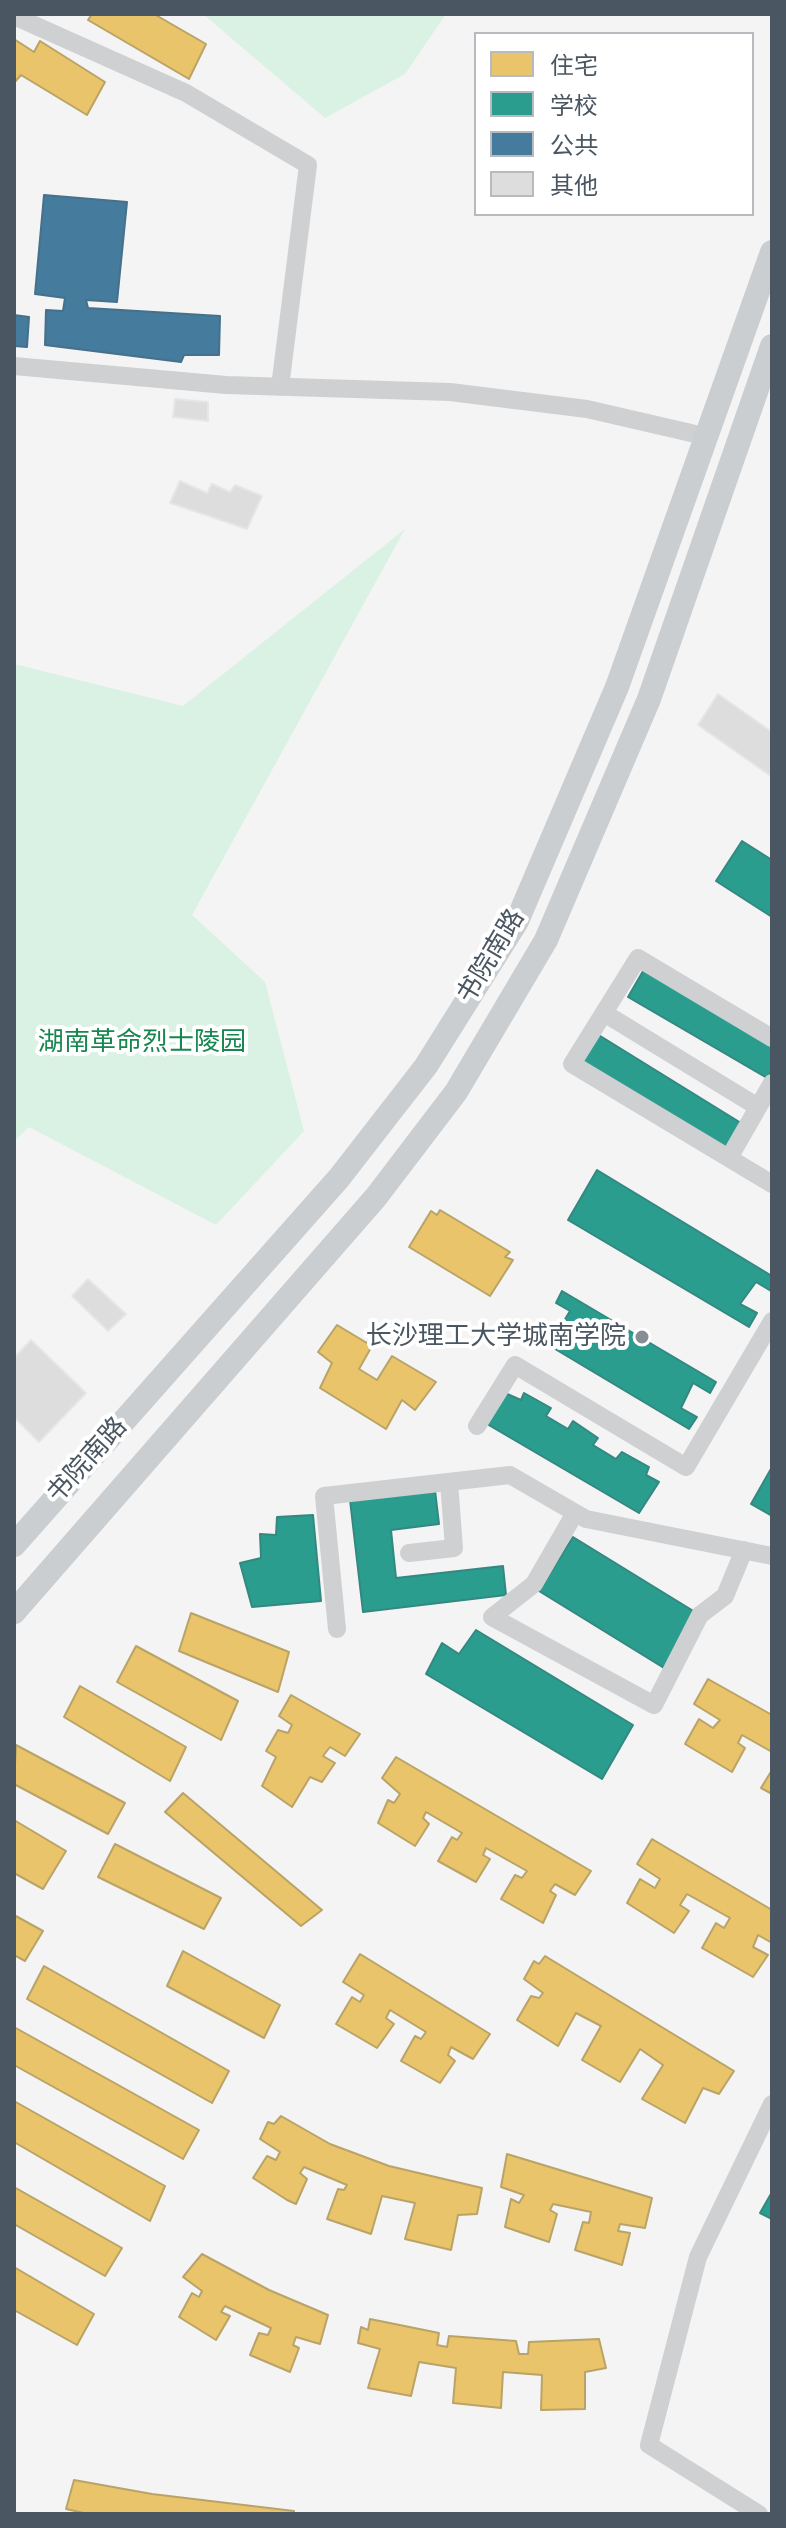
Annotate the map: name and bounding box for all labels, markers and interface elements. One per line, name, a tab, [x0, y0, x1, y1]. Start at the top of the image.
legend	[474, 32, 754, 216]
text: 住宅	[550, 49, 598, 82]
text: 学校	[550, 89, 598, 122]
text: 公共	[550, 129, 598, 162]
text: 其他	[550, 169, 598, 202]
street label: 书院南路	[452, 904, 532, 1010]
park label: 湖南革命烈士陵园	[38, 1027, 246, 1059]
place label: 长沙理工大学城南学院	[366, 1321, 626, 1353]
marker: 长沙理工大学城南学院	[633, 1328, 651, 1346]
street label: 书院南路	[42, 1412, 134, 1510]

